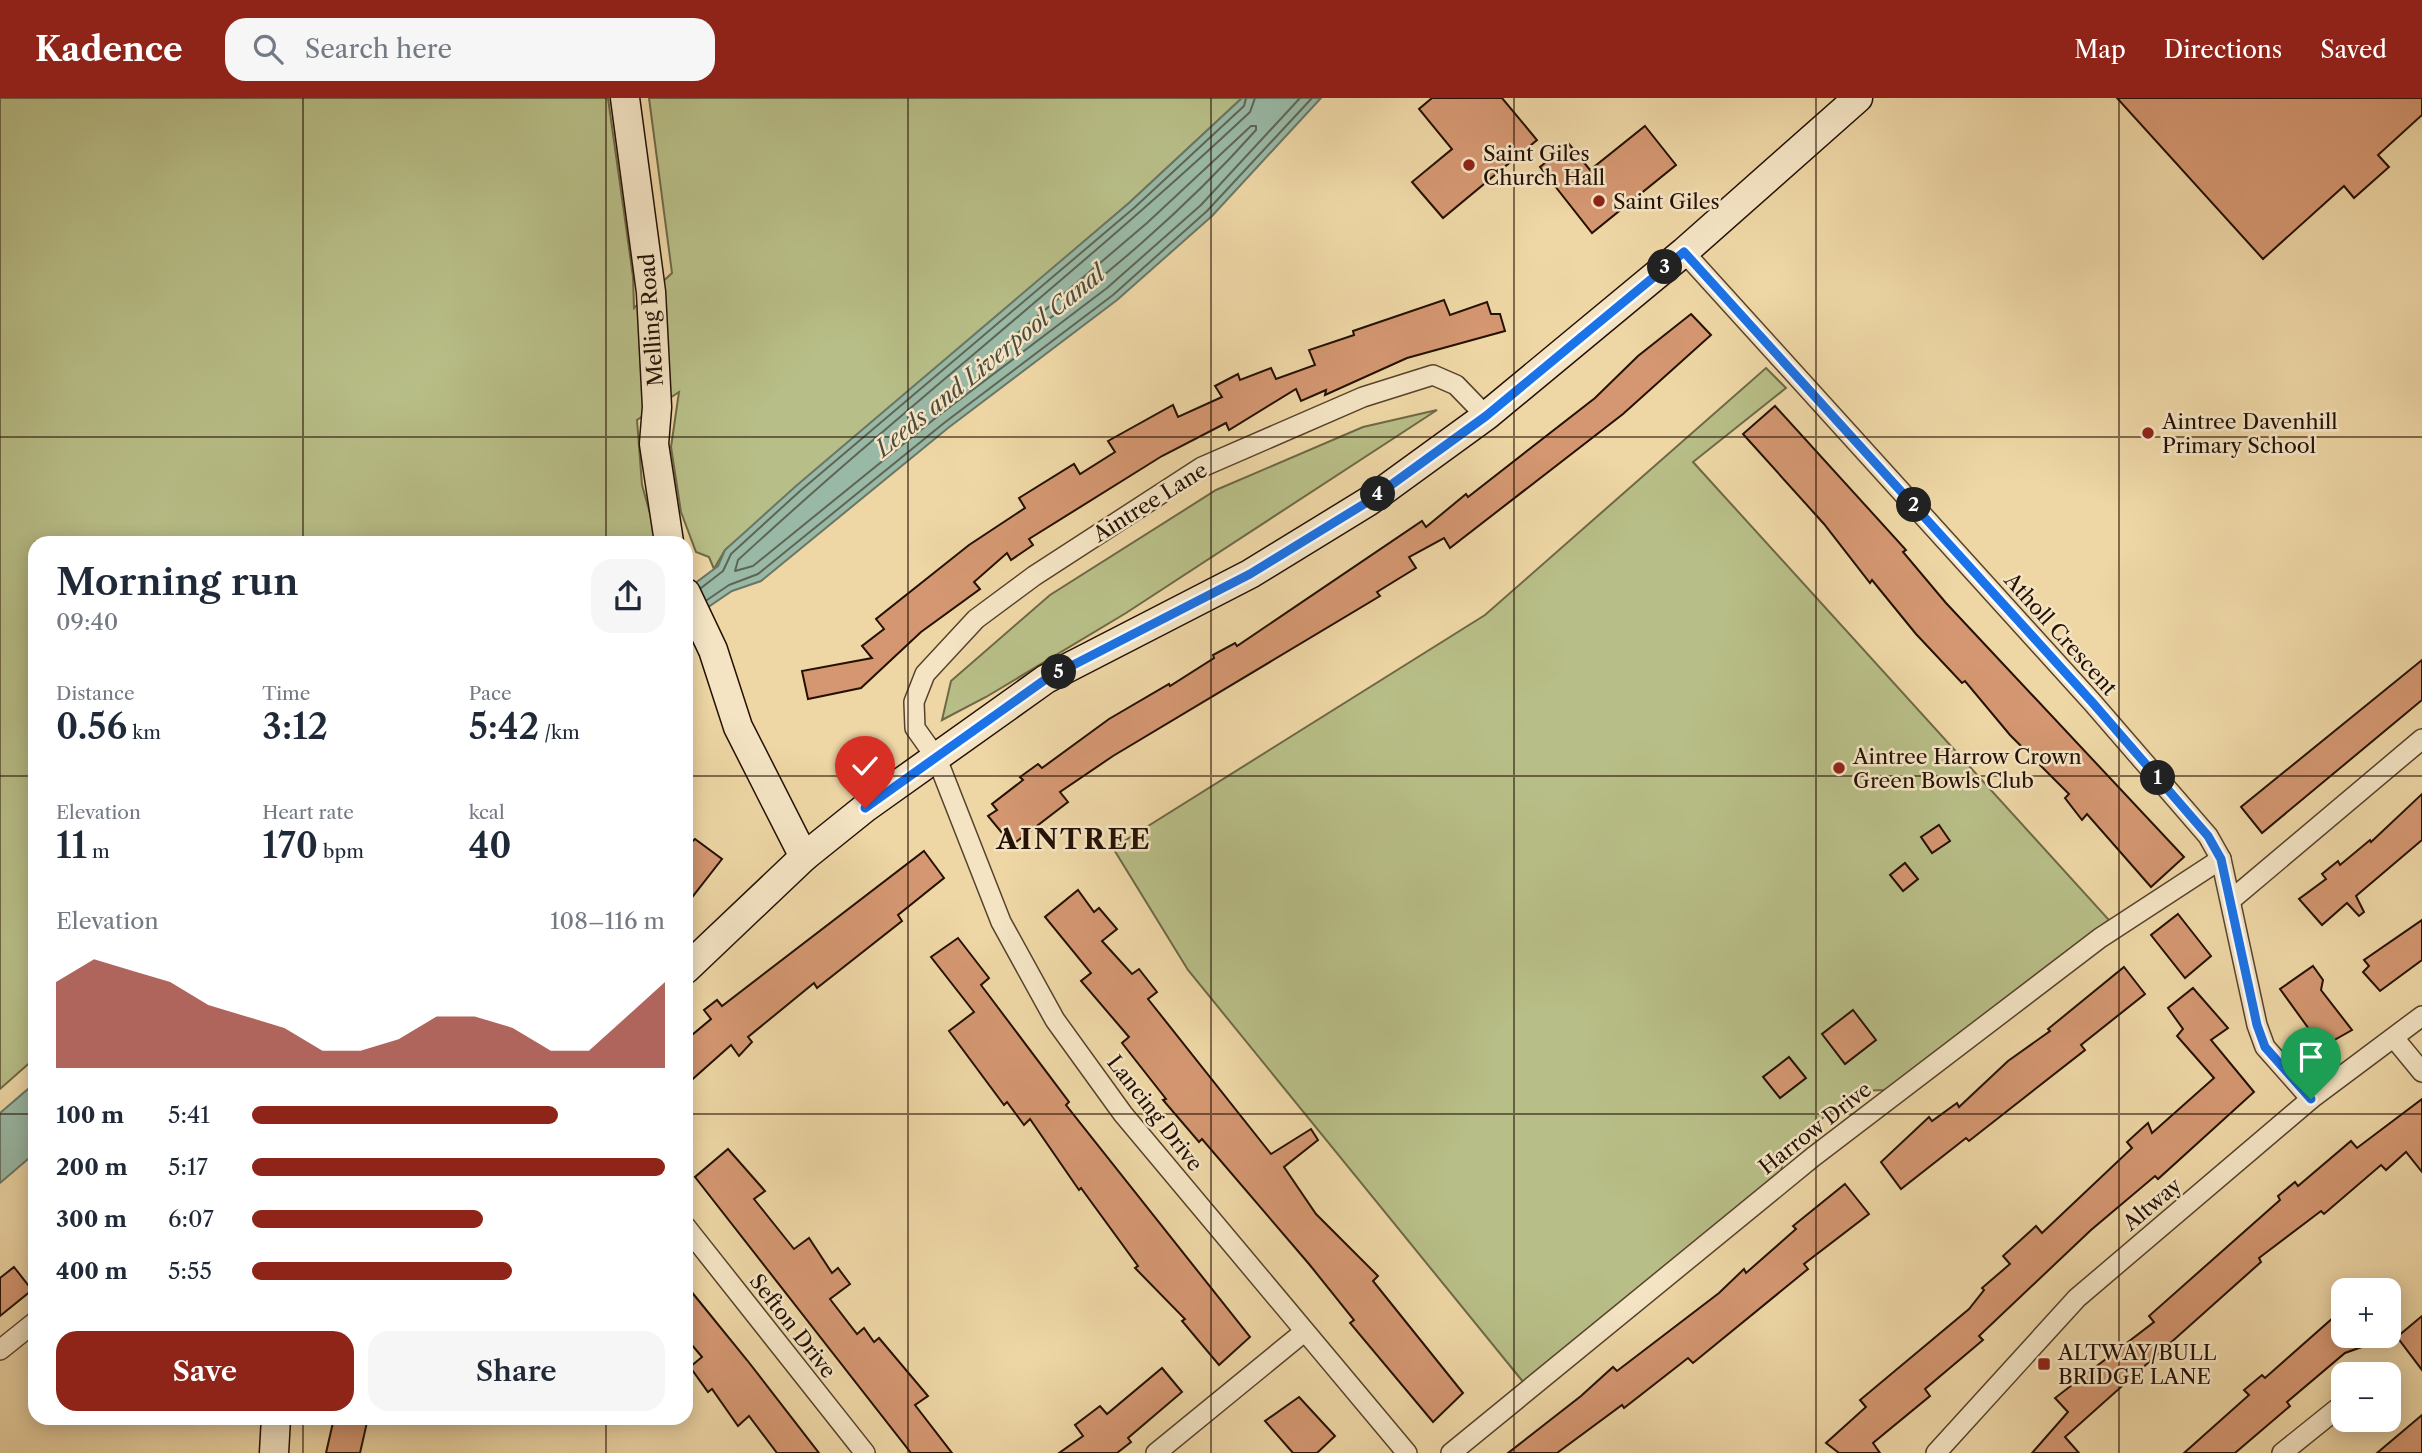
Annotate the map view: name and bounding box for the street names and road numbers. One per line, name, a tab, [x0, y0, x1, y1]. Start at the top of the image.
street label: Melling Road	[634, 253, 668, 387]
street label: Aintree Lane	[1087, 457, 1212, 548]
street label: Atholl Crescent	[1999, 567, 2123, 701]
street label: Lancing Drive	[1102, 1050, 1208, 1176]
street label: Harrow Drive	[1754, 1076, 1876, 1180]
street label: Altway	[2117, 1172, 2186, 1236]
street label: Sefton Drive	[745, 1269, 841, 1383]

